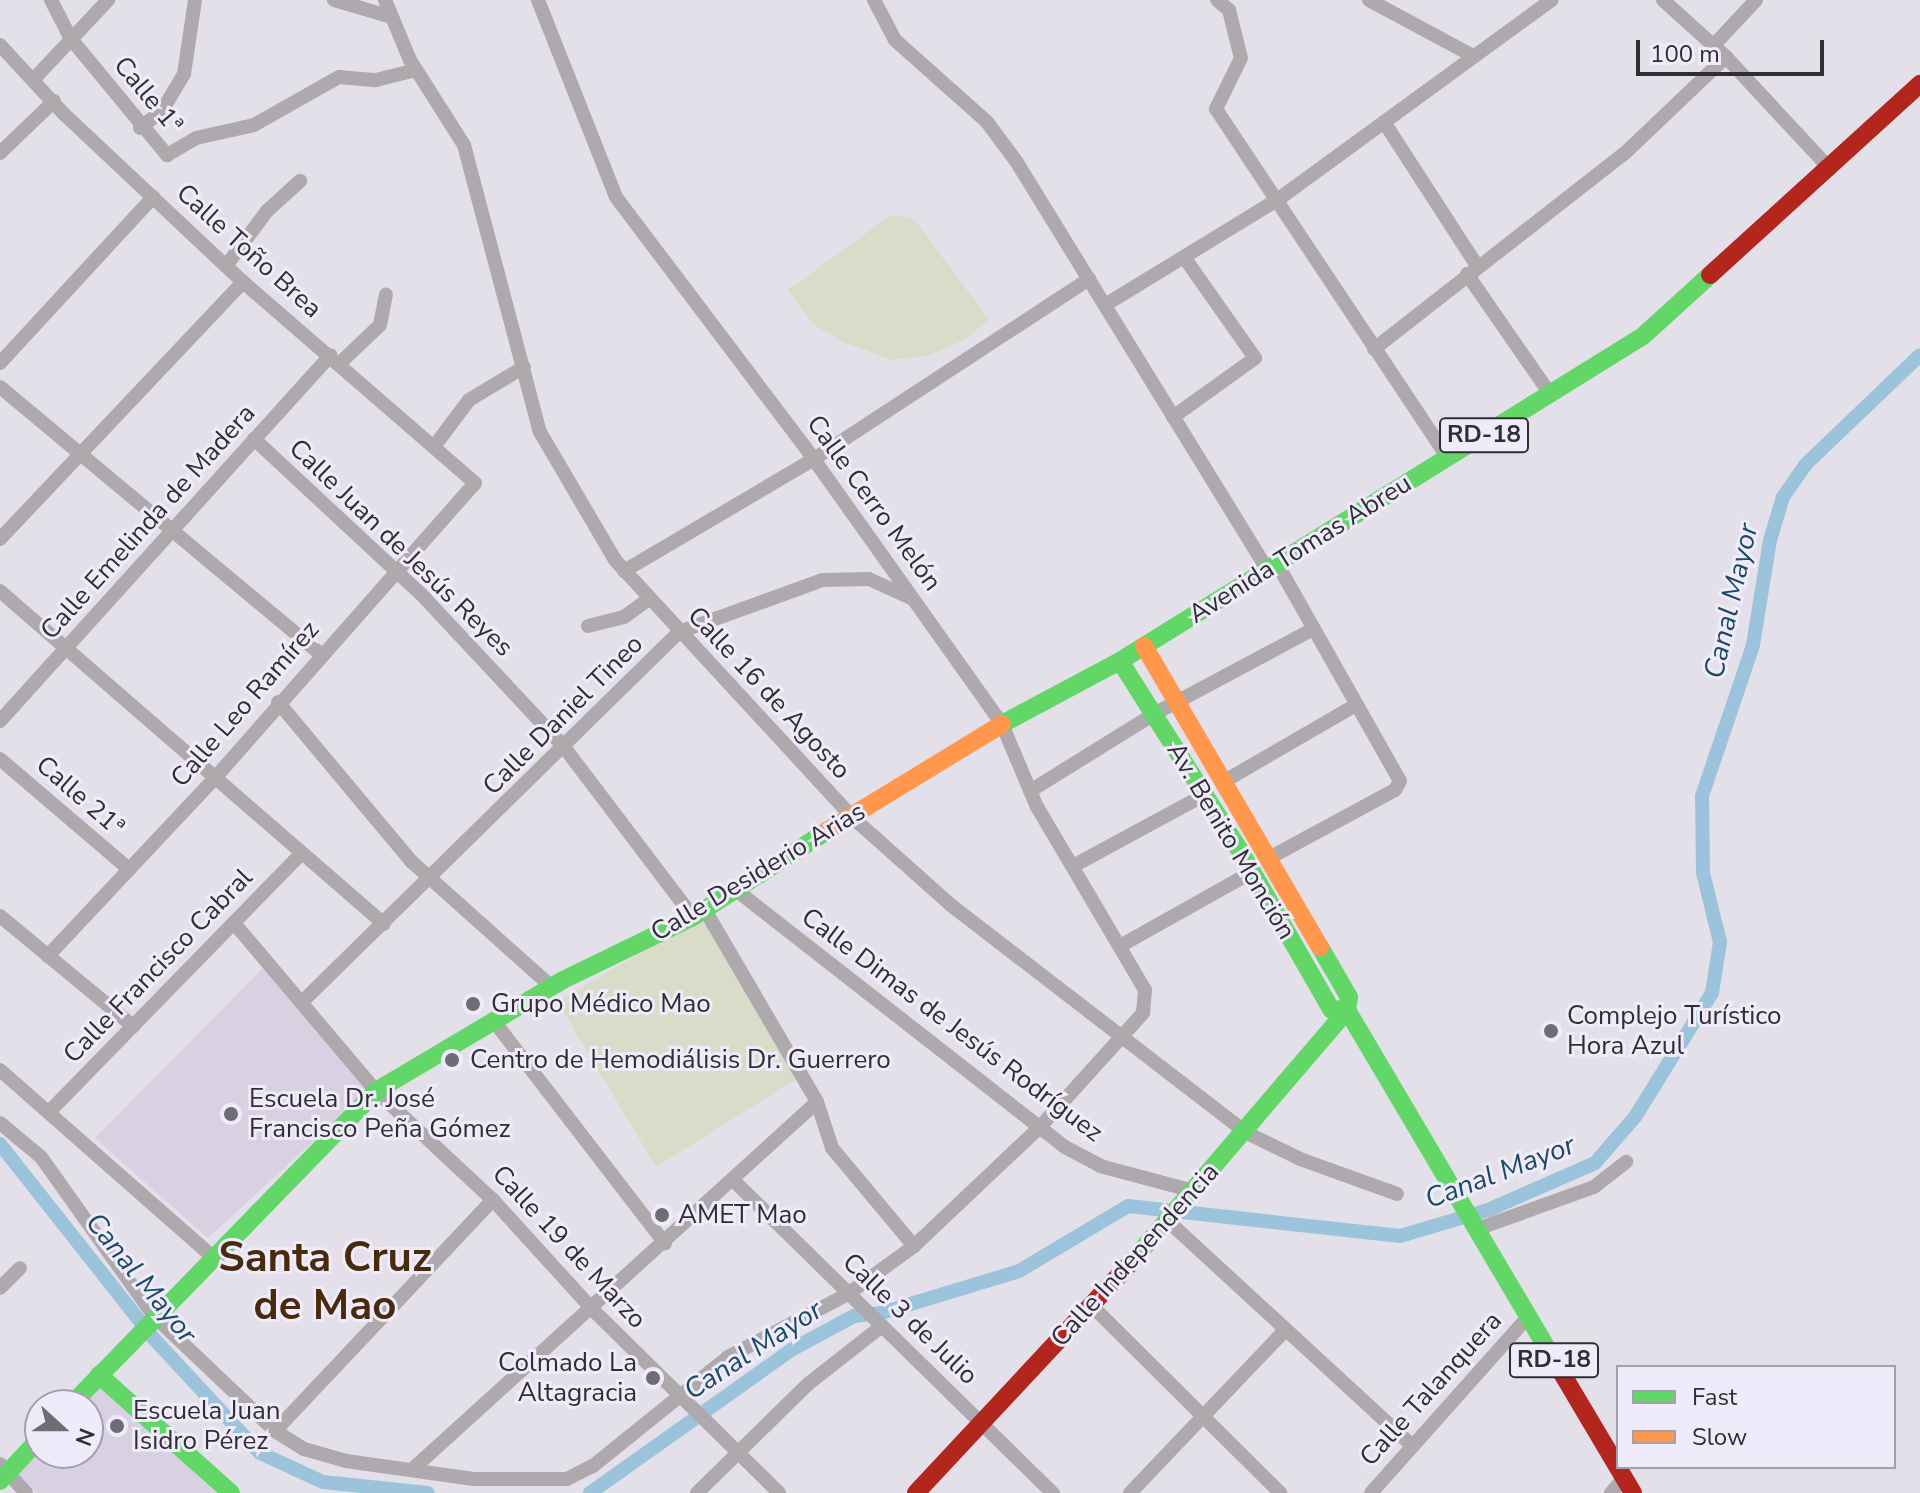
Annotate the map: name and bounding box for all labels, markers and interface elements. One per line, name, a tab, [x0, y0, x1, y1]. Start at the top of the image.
scale bar	[1640, 24, 1828, 74]
text: 100 m	[1650, 38, 1720, 70]
street label: Calle 1ª	[107, 50, 189, 140]
street label: Calle Toño Brea	[170, 178, 328, 324]
street label: Calle Emelinda de Madera	[34, 398, 262, 646]
street label: Calle Cerro Melón	[800, 409, 948, 597]
road number: RD-18	[1438, 415, 1530, 455]
street label: Calle Juan de Jesús Reyes	[282, 433, 520, 663]
street label: Avenida Tomas Abreu	[1183, 468, 1417, 630]
water label: Canal Mayor	[1697, 520, 1765, 682]
street label: Calle 16 de Agosto	[681, 600, 857, 786]
street label: Calle Leo Ramírez	[164, 615, 326, 793]
street label: Calle Daniel Tineo	[477, 629, 649, 801]
street label: Av. Benito Monción	[1160, 737, 1302, 945]
street label: Calle 21ª	[30, 749, 130, 843]
street label: Calle Desiderio Arias	[645, 796, 871, 948]
street label: Calle Francisco Cabral	[57, 862, 259, 1070]
street label: Calle Dimas de Jesús Rodríguez	[795, 901, 1109, 1149]
place label: Grupo Médico Mao	[491, 988, 711, 1020]
marker: Grupo Médico Mao	[462, 993, 484, 1015]
place label: Complejo Turístico Hora Azul	[1567, 1000, 1782, 1062]
marker: Complejo Turístico Hora Azul	[1542, 1022, 1560, 1040]
place label: Centro de Hemodiálisis Dr. Guerrero	[470, 1044, 891, 1076]
marker: Centro de Hemodiálisis Dr. Guerrero	[441, 1049, 463, 1071]
place label: Escuela Dr. José Francisco Peña Gómez	[249, 1083, 511, 1144]
marker: Escuela Dr. José Francisco Peña Gómez	[220, 1103, 242, 1125]
water label: Canal Mayor	[1420, 1128, 1580, 1216]
street label: Calle Independencia	[1044, 1157, 1226, 1353]
street label: Calle 19 de Marzo	[485, 1159, 653, 1335]
place label: AMET Mao	[678, 1199, 807, 1231]
water label: Canal Mayor	[78, 1206, 204, 1350]
marker: AMET Mao	[653, 1206, 671, 1224]
district label: Santa Cruz de Mao	[218, 1233, 432, 1332]
street label: Calle 3 de Julio	[836, 1247, 984, 1391]
water label: Canal Mayor	[678, 1293, 828, 1407]
street label: Calle Talanquera	[1354, 1305, 1508, 1473]
road number: RD-18	[1508, 1340, 1600, 1380]
place label: Colmado La Altagracia	[498, 1347, 637, 1408]
legend	[1616, 1365, 1896, 1469]
marker: Colmado La Altagracia	[644, 1369, 662, 1387]
text: Fast	[1692, 1381, 1737, 1413]
north arrow	[24, 1389, 104, 1469]
place label: Escuela Juan Isidro Pérez	[133, 1395, 281, 1456]
marker: Escuela Juan Isidro Pérez	[108, 1417, 126, 1435]
text: Slow	[1692, 1421, 1747, 1453]
text: N	[68, 1424, 101, 1450]

